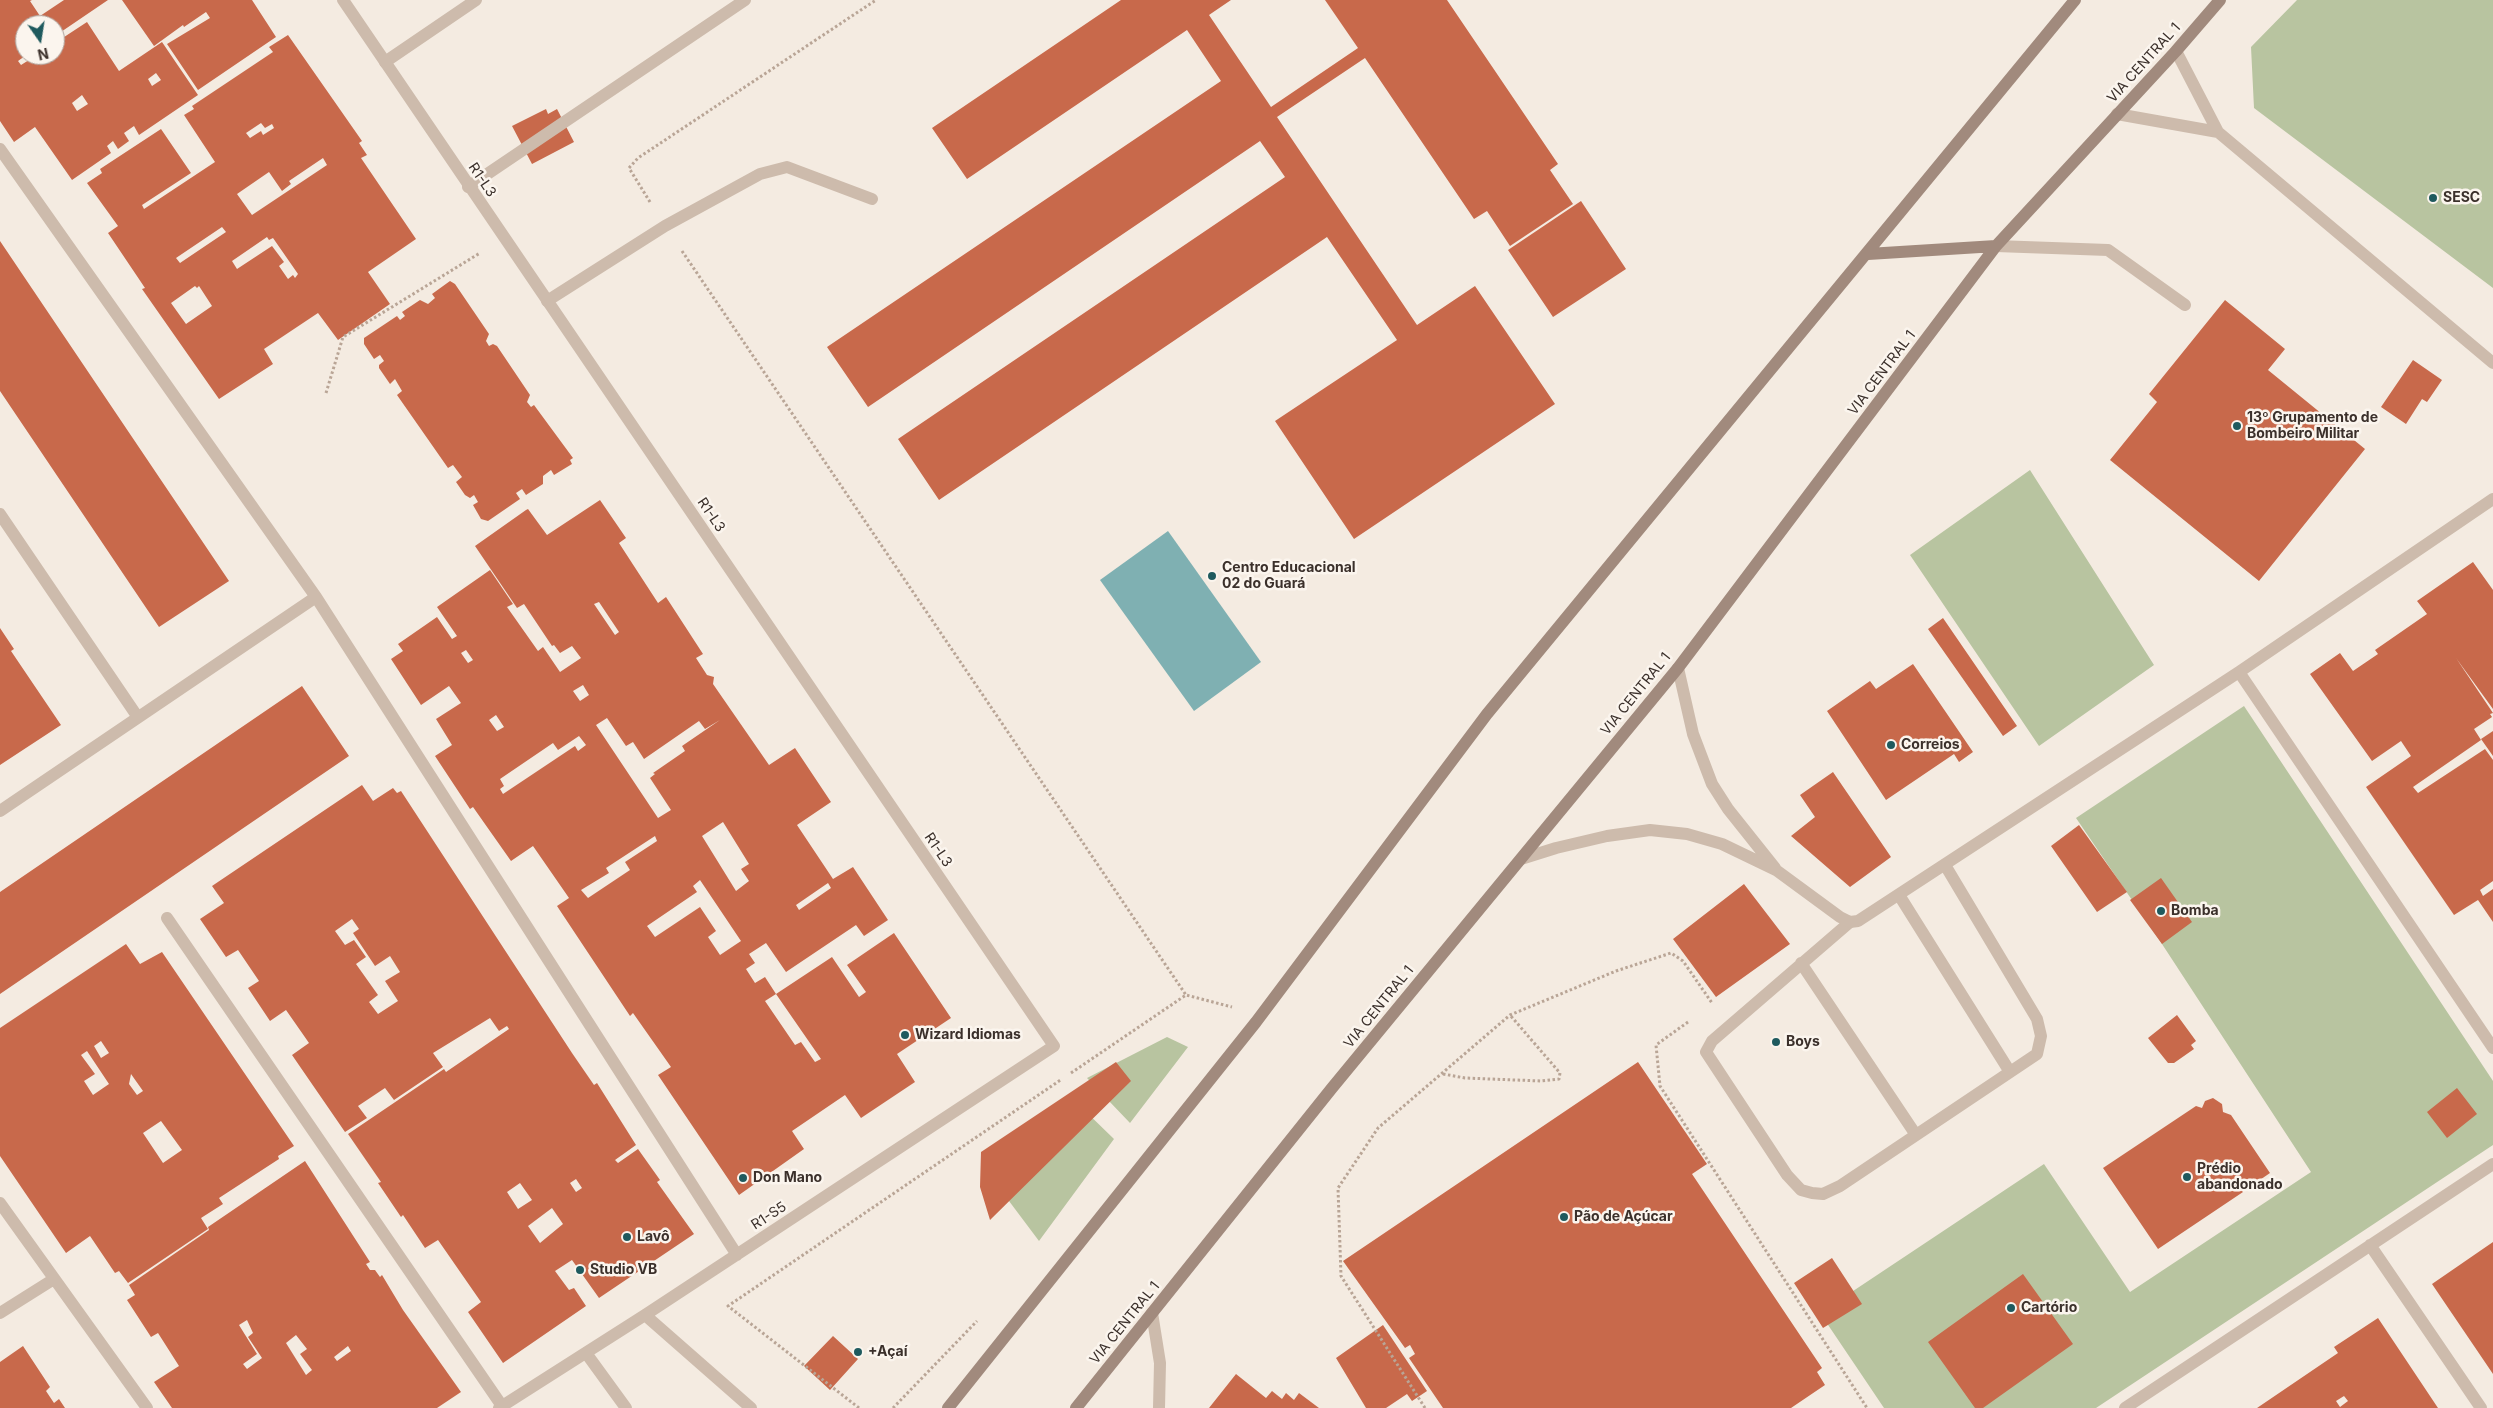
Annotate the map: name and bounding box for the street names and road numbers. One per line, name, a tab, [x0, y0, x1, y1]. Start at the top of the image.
street label: VIA CENTRAL 1	[2104, 20, 2184, 106]
street label: R1-L3	[464, 160, 500, 200]
street label: VIA CENTRAL 1	[1845, 327, 1919, 419]
street label: R1-L3	[693, 495, 729, 535]
street label: VIA CENTRAL 1	[1598, 649, 1674, 739]
street label: R1-L3	[920, 830, 956, 870]
street label: VIA CENTRAL 1	[1341, 962, 1417, 1052]
street label: R1-S5	[748, 1198, 790, 1234]
street label: VIA CENTRAL 1	[1087, 1278, 1163, 1368]

